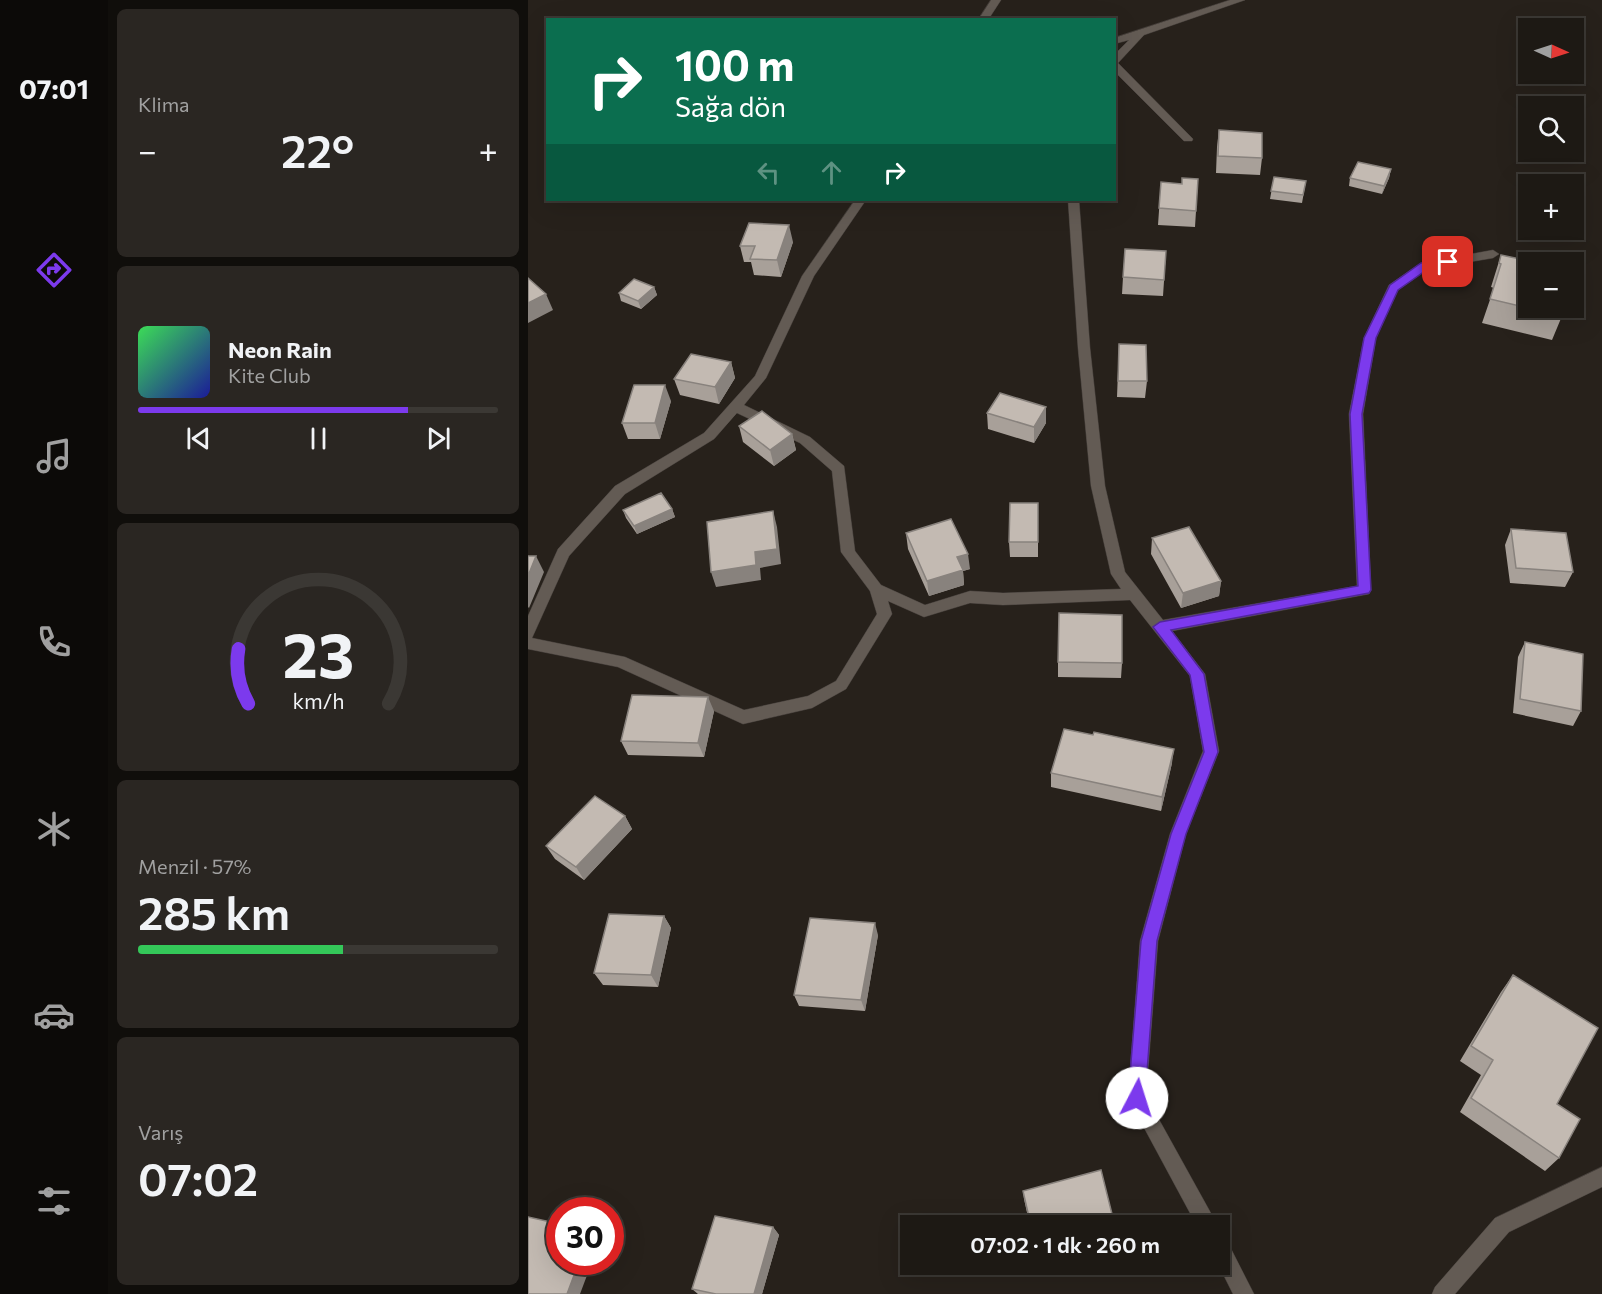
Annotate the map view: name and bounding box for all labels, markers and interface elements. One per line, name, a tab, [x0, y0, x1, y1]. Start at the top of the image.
north arrow	[1518, 18, 1584, 84]
map controls	[1518, 18, 1584, 318]
text: 100 m	[675, 38, 795, 90]
icon: right	[576, 42, 654, 120]
text: 07:01	[19, 72, 89, 105]
text: Sağa dön	[675, 90, 786, 123]
text: Klima	[138, 92, 190, 116]
button: search	[1518, 96, 1584, 162]
text: 22°	[281, 122, 354, 177]
text: −	[138, 129, 157, 170]
text: +	[479, 129, 498, 170]
icon: left	[752, 156, 785, 189]
icon: ahead	[815, 156, 848, 189]
icon: right	[878, 156, 911, 189]
button: +	[1518, 174, 1584, 240]
pin	[1422, 236, 1473, 287]
icon: arrive	[1431, 245, 1464, 278]
icon: directions	[33, 249, 75, 291]
button: −	[1518, 252, 1584, 318]
text: Neon Rain	[228, 336, 332, 363]
text: Kite Club	[228, 363, 311, 387]
icon: previous	[182, 422, 215, 455]
icon: pause	[302, 422, 335, 455]
icon: next	[422, 422, 455, 455]
icon: music	[33, 435, 75, 477]
text: 23	[282, 615, 354, 691]
icon: phone	[33, 621, 75, 663]
text: km/h	[292, 687, 344, 713]
icon: climate	[33, 808, 75, 850]
text: Menzil · 57%	[138, 854, 251, 878]
text: 285 km	[138, 884, 290, 939]
icon: car	[33, 994, 75, 1036]
position arrow	[1105, 1066, 1169, 1130]
text: Varış	[138, 1120, 183, 1144]
text: 07:02	[138, 1150, 258, 1205]
icon: filters	[33, 1180, 75, 1222]
speed limit sign: 30	[546, 1197, 624, 1275]
text: 07:02 · 1 dk · 260 m	[970, 1231, 1160, 1258]

